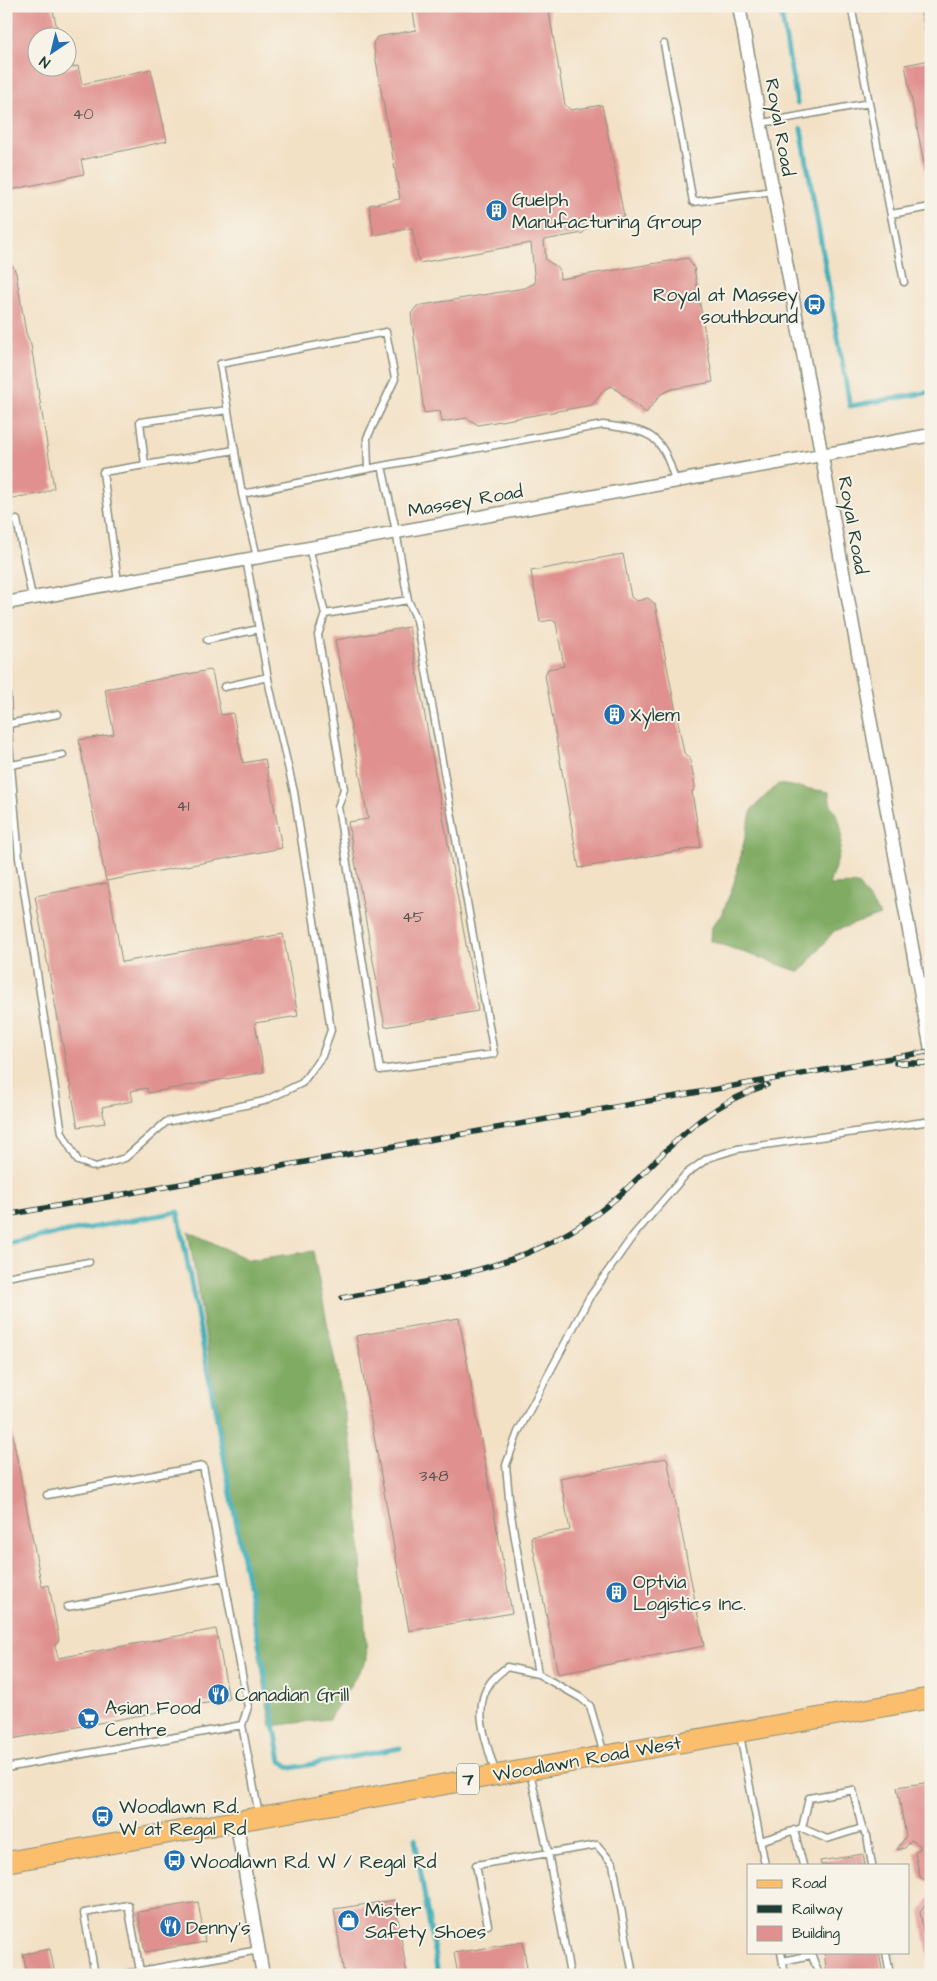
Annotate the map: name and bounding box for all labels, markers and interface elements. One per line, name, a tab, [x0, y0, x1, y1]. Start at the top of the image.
north arrow	[28, 28, 78, 78]
text: N	[36, 51, 54, 73]
street label: Royal Road	[757, 76, 801, 179]
house number: 40	[73, 103, 93, 125]
place label: Guelph Manufacturing Group	[512, 187, 702, 237]
building icon: Guelph Manufacturing Group	[484, 198, 508, 222]
place label: Royal at Massey southbound	[653, 282, 799, 331]
bus stop icon: Royal at Massey southbound	[802, 293, 826, 317]
street label: Royal Road	[830, 474, 874, 577]
street label: Massey Road	[406, 478, 525, 526]
building icon: Xylem	[602, 702, 626, 726]
place label: Xylem	[630, 702, 680, 730]
house number: 41	[177, 795, 189, 817]
house number: 45	[402, 906, 425, 928]
house number: 348	[419, 1465, 449, 1487]
place label: Optvia Logistics Inc.	[633, 1569, 746, 1619]
building icon: Optvia Logistics Inc.	[605, 1580, 629, 1604]
restaurant icon: Canadian Grill	[207, 1682, 231, 1706]
place label: Canadian Grill	[235, 1682, 349, 1709]
place label: Asian Food Centre	[105, 1695, 201, 1744]
supermarket icon: Asian Food Centre	[77, 1706, 101, 1730]
street label: Woodlawn Road West	[491, 1730, 684, 1789]
road number: 7	[457, 1764, 479, 1795]
place label: Woodlawn Rd. W at Regal Rd	[119, 1794, 247, 1844]
bus stop icon: Woodlawn Rd. W at Regal Rd	[91, 1805, 115, 1829]
bus stop icon: Woodlawn Rd. W / Regal Rd	[162, 1849, 186, 1873]
place label: Woodlawn Rd. W / Regal Rd	[190, 1849, 437, 1877]
legend	[747, 1864, 910, 1954]
text: Road	[792, 1873, 827, 1894]
place label: Mister Safety Shoes	[365, 1897, 486, 1947]
text: Railway	[792, 1899, 843, 1921]
shop icon: Mister Safety Shoes	[337, 1908, 361, 1932]
restaurant icon: Denny's	[158, 1915, 182, 1939]
place label: Denny's	[186, 1915, 251, 1943]
text: Building	[792, 1923, 840, 1945]

